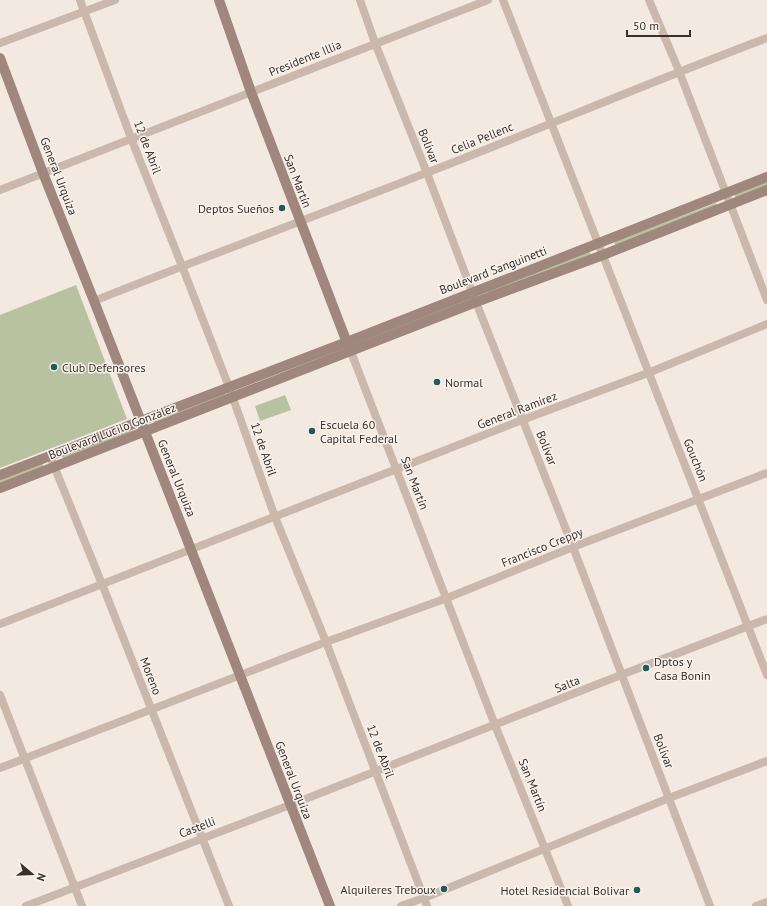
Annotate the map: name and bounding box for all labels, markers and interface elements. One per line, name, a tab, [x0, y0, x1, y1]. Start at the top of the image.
scale bar	[627, 12, 690, 38]
text: 50 m	[633, 18, 659, 33]
street label: Presidente Illia	[267, 37, 343, 79]
street label: 12 de Abril	[131, 118, 165, 176]
street label: Celia Pellenc	[449, 118, 516, 157]
street label: Bolívar	[415, 127, 443, 165]
street label: General Urquiza	[37, 135, 81, 217]
street label: San Martín	[281, 152, 315, 210]
place label: Deptos Sueños	[198, 201, 274, 216]
marker: Deptos Sueños	[277, 203, 287, 213]
street label: Boulevard Sanguinetti	[437, 243, 549, 297]
place label: Club Defensores	[62, 360, 146, 375]
marker: Club Defensores	[49, 362, 59, 372]
place label: Normal	[445, 375, 483, 390]
marker: Normal	[432, 377, 442, 387]
street label: General Ramírez	[475, 388, 559, 432]
street label: Boulevard Lucilo González	[46, 400, 178, 462]
place label: Escuela 60 Capital Federal	[320, 417, 398, 446]
street label: 12 de Abril	[248, 420, 280, 478]
marker: Escuela 60 Capital Federal	[307, 426, 317, 436]
street label: Bolívar	[533, 429, 561, 467]
street label: Gouchón	[681, 436, 711, 484]
street label: General Urquiza	[155, 437, 199, 519]
street label: San Martín	[398, 454, 432, 512]
street label: Francisco Creppy	[499, 524, 585, 570]
place label: Dptos y Casa Bonin	[654, 654, 711, 683]
street label: Moreno	[137, 655, 165, 697]
marker: Dptos y Casa Bonin	[641, 663, 651, 673]
street label: Salta	[552, 672, 582, 696]
street label: 12 de Abril	[364, 722, 398, 780]
street label: Bolívar	[651, 732, 677, 770]
street label: General Urquiza	[272, 739, 316, 821]
street label: San Martín	[516, 756, 550, 814]
street label: Castelli	[177, 813, 217, 841]
north arrow	[12, 854, 52, 894]
text: N	[34, 872, 49, 883]
place label: Alquileres Treboux	[341, 882, 436, 897]
place label: Hotel Residencial Bolivar	[500, 883, 629, 898]
marker: Alquileres Treboux	[439, 884, 449, 894]
marker: Hotel Residencial Bolivar	[632, 885, 642, 895]

